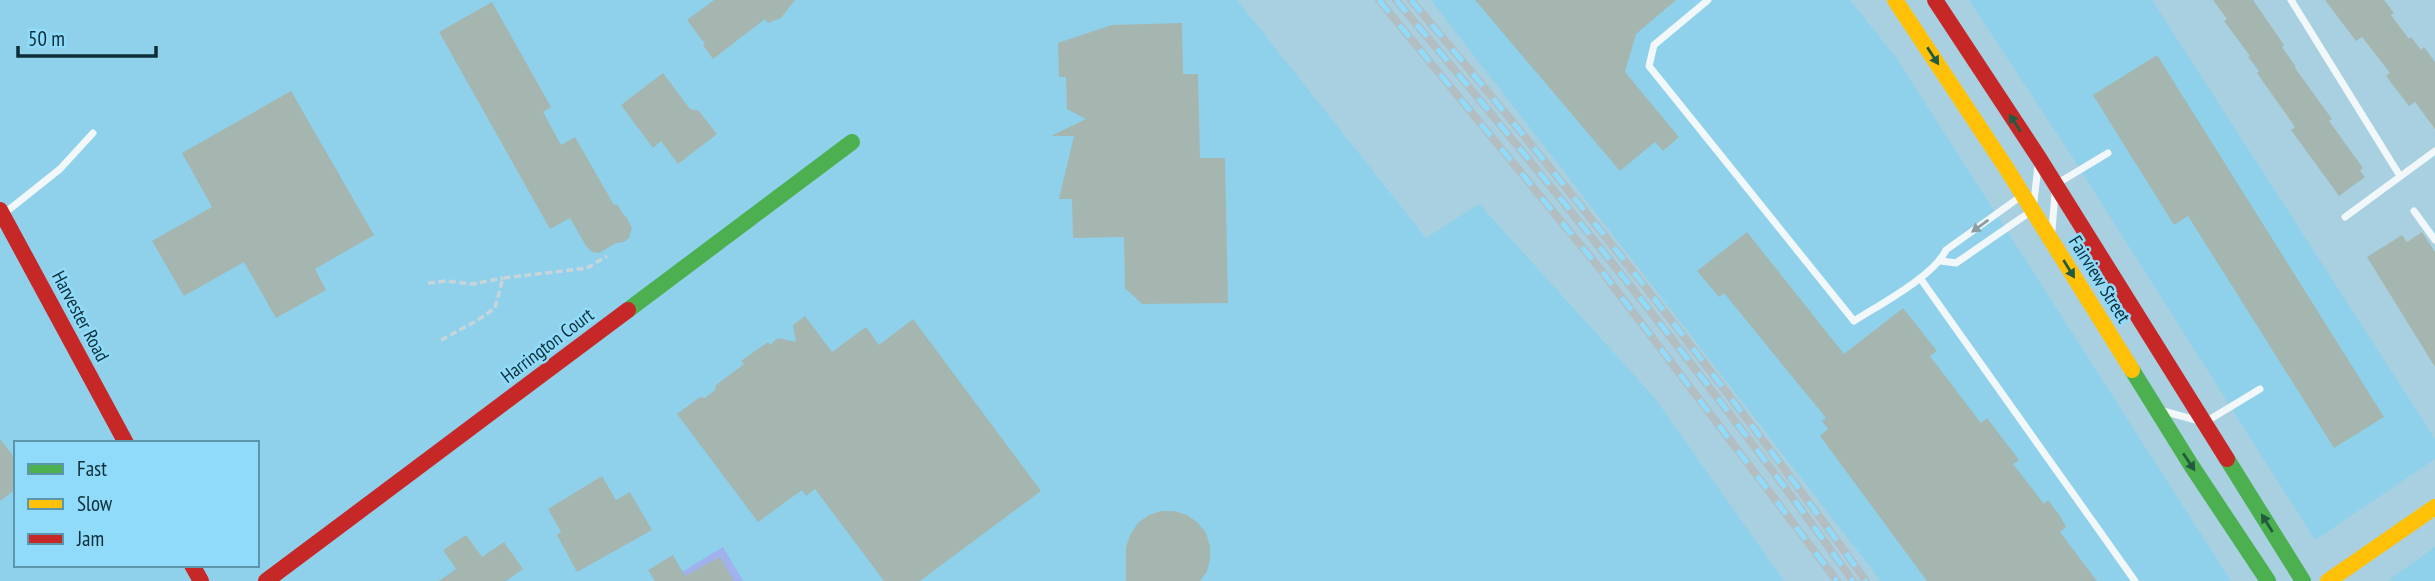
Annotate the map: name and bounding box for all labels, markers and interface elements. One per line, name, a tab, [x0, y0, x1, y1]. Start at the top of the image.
scale bar	[18, 14, 156, 58]
text: 50 m	[28, 25, 65, 52]
one-way arrow	[1927, 47, 1940, 66]
one-way arrow	[2009, 113, 2022, 133]
one-way arrow	[1971, 219, 1989, 233]
street label: Fairview Street	[2064, 231, 2137, 328]
one-way arrow	[2063, 259, 2076, 278]
street label: Harvester Road	[47, 267, 115, 365]
street label: Harrington Court	[496, 302, 599, 388]
legend	[14, 441, 259, 567]
one-way arrow	[2182, 453, 2196, 471]
text: Fast	[77, 455, 107, 482]
text: Slow	[77, 490, 113, 517]
one-way arrow	[2261, 513, 2274, 532]
text: Jam	[76, 525, 104, 552]

